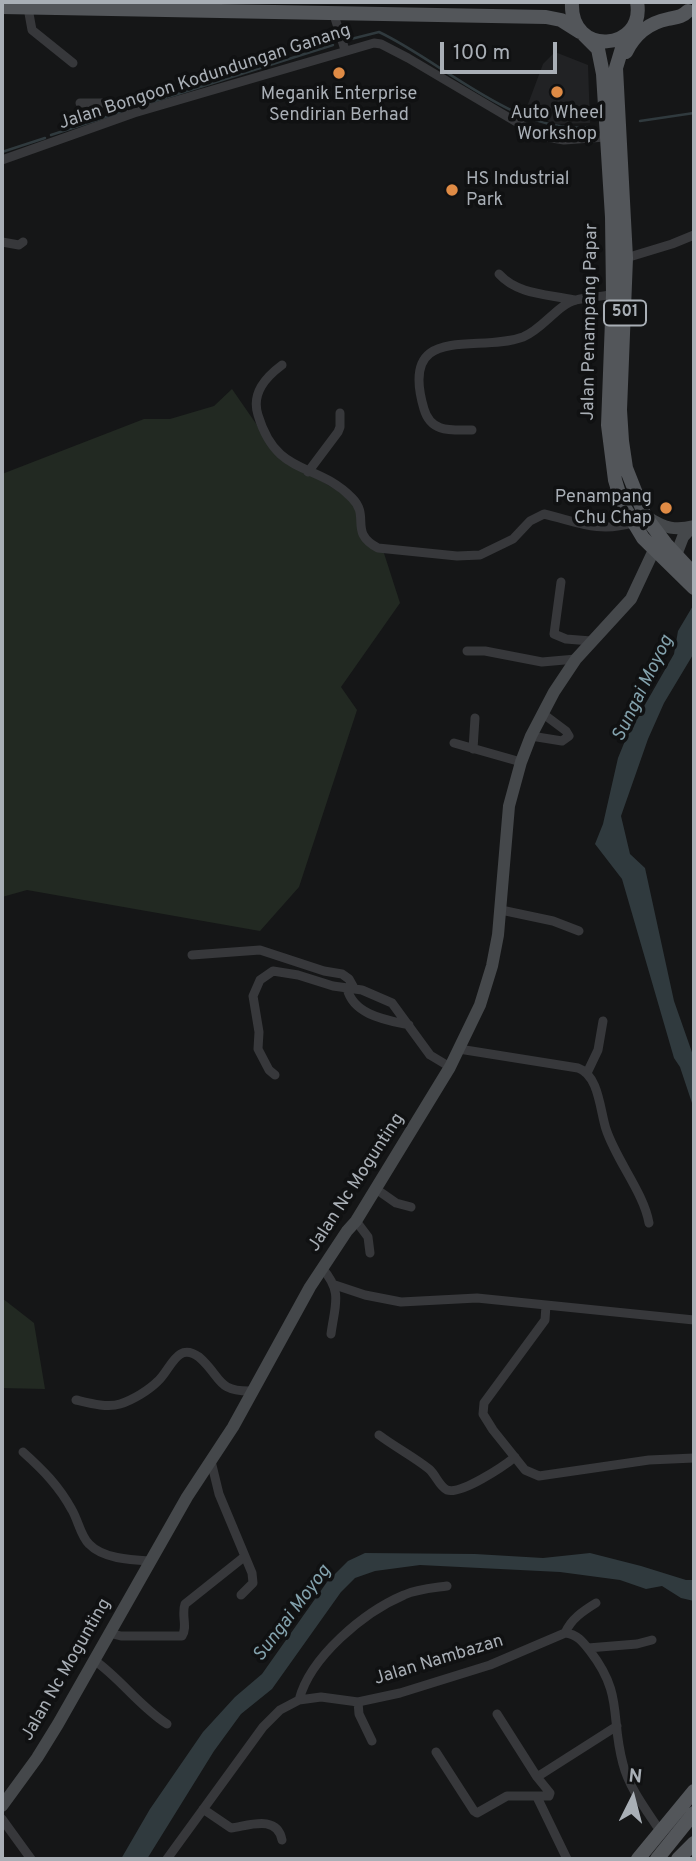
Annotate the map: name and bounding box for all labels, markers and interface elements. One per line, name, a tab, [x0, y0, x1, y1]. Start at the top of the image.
street label: Jalan Bongoon Kodundungan Ganang	[56, 21, 354, 135]
scale bar	[444, 28, 561, 72]
text: 100 m	[453, 40, 510, 67]
marker: Meganik Enterprise Sendirian Berhad	[331, 65, 347, 81]
place label: Meganik Enterprise Sendirian Berhad	[261, 84, 417, 126]
marker: Auto Wheel Workshop	[549, 84, 565, 100]
place label: Auto Wheel Workshop	[510, 103, 604, 146]
place label: HS Industrial Park	[466, 169, 569, 212]
marker: HS Industrial Park	[444, 182, 460, 198]
street label: Jalan Penampang Papar	[578, 223, 604, 421]
road number: 501	[604, 300, 646, 326]
place label: Penampang Chu Chap	[555, 487, 652, 530]
marker: Penampang Chu Chap	[658, 500, 674, 516]
water label: Sungai Moyog	[608, 632, 680, 746]
street label: Jalan Nc Mogunting	[304, 1110, 410, 1256]
water label: Sungai Moyog	[249, 1561, 337, 1667]
street label: Jalan Nc Mogunting	[17, 1595, 117, 1745]
street label: Jalan Nambazan	[372, 1631, 506, 1691]
north arrow	[598, 1763, 668, 1833]
text: N	[627, 1764, 643, 1790]

